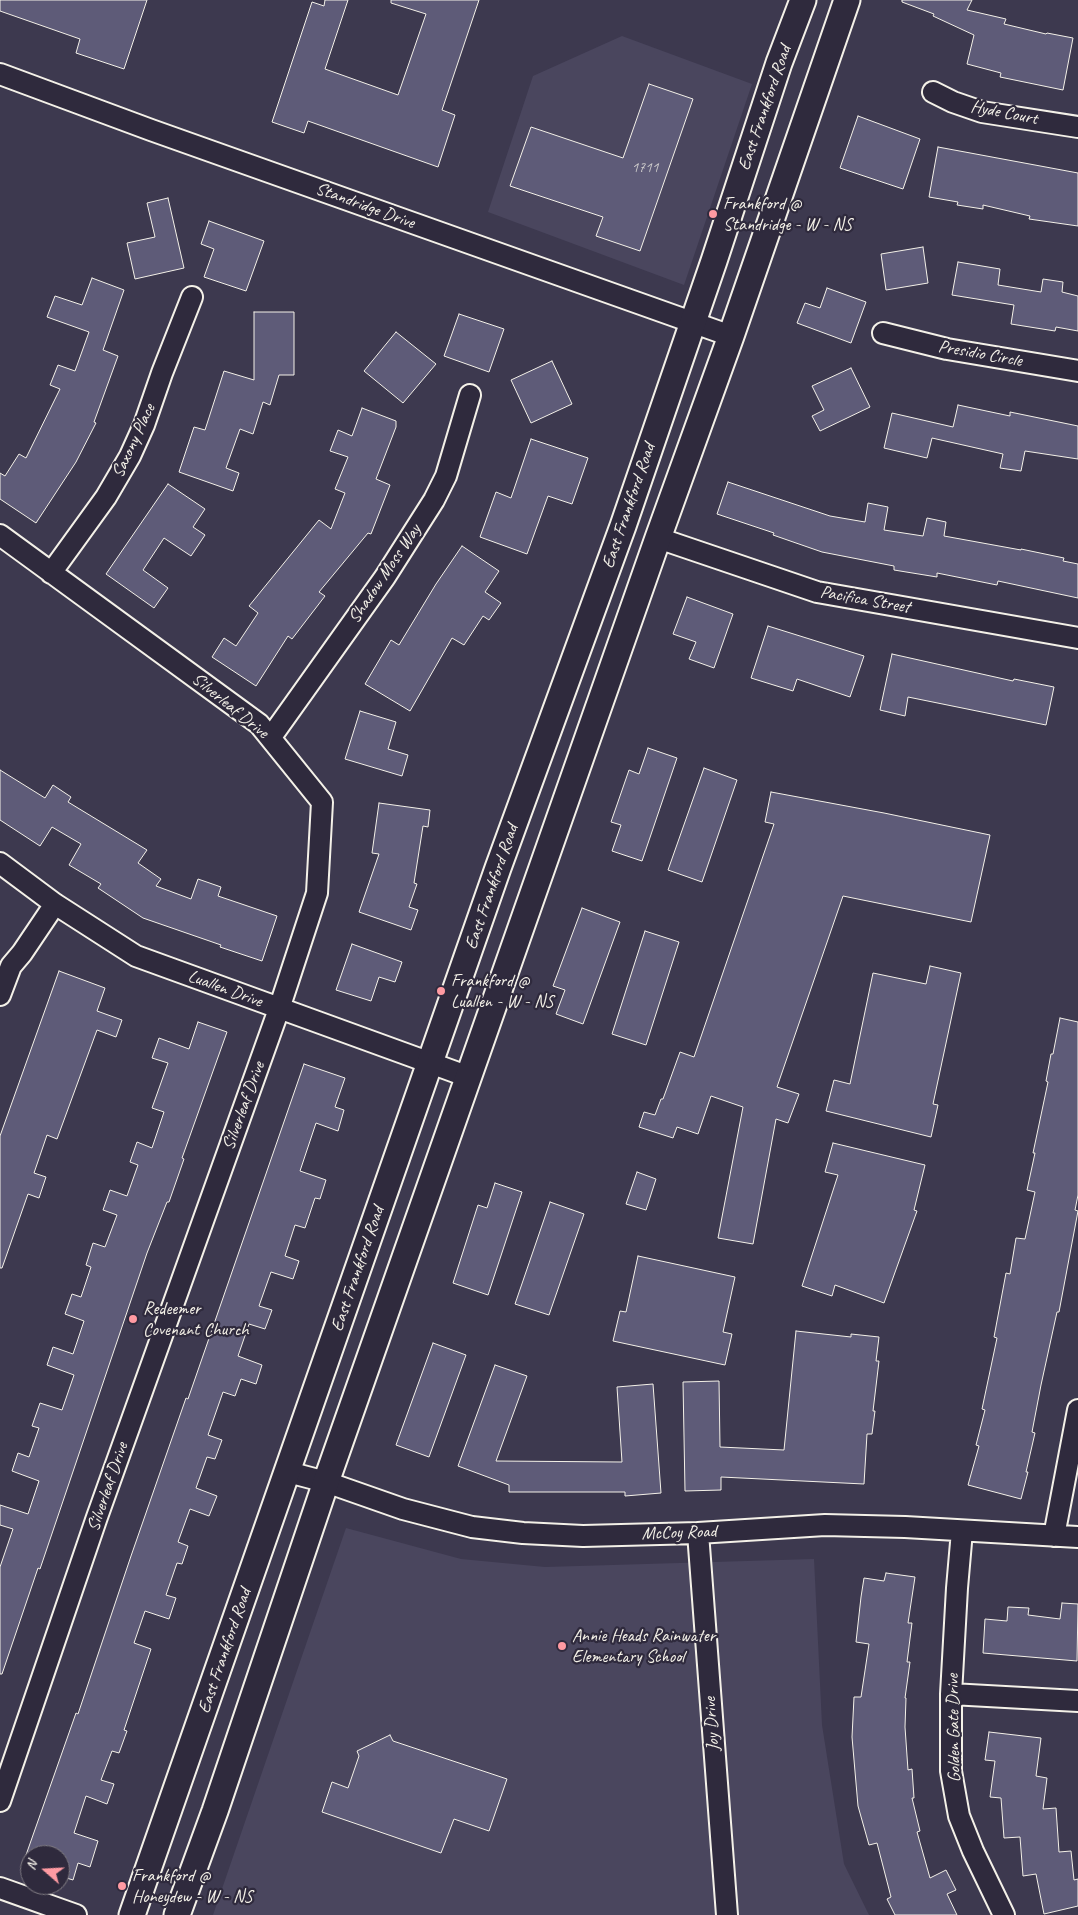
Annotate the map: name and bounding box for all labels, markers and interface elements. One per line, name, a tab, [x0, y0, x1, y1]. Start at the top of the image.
street label: East Frankford Road	[734, 43, 796, 173]
street label: Hyde Court	[969, 96, 1039, 130]
house number: 1711	[632, 159, 658, 177]
street label: Standridge Drive	[312, 178, 418, 234]
place label: Frankford @ Standridge - W - NS	[723, 193, 852, 235]
marker: Frankford @ Standridge - W - NS	[707, 208, 719, 220]
street label: Presidio Circle	[936, 336, 1024, 372]
street label: Saxony Place	[107, 401, 161, 481]
street label: East Frankford Road	[598, 441, 660, 571]
street label: Shadow Moss Way	[344, 520, 426, 628]
street label: Pacifica Street	[818, 581, 912, 619]
street label: Silverleaf Drive	[187, 669, 273, 743]
street label: East Frankford Road	[461, 822, 523, 952]
street label: Luallen Drive	[185, 966, 265, 1012]
place label: Frankford @ Luallen - W - NS	[451, 970, 554, 1012]
marker: Frankford @ Luallen - W - NS	[435, 985, 447, 997]
street label: Silverleaf Drive	[218, 1059, 270, 1153]
street label: East Frankford Road	[327, 1204, 389, 1334]
place label: Redeemer Covenant Church	[143, 1298, 249, 1340]
marker: Redeemer Covenant Church	[127, 1313, 139, 1325]
street label: Silverleaf Drive	[83, 1440, 133, 1534]
street label: McCoy Road	[641, 1521, 717, 1545]
street label: East Frankford Road	[194, 1586, 256, 1716]
place label: Annie Heads Rainwater Elementary School	[572, 1625, 715, 1668]
marker: Annie Heads Rainwater Elementary School	[556, 1640, 568, 1652]
street label: Golden Gate Drive	[942, 1673, 966, 1783]
street label: Joy Drive	[699, 1696, 725, 1752]
north arrow	[20, 1845, 70, 1895]
text: N	[22, 1858, 41, 1872]
place label: Frankford @ Honeydew - W - NS	[132, 1865, 252, 1908]
marker: Frankford @ Honeydew - W - NS	[116, 1880, 128, 1892]

